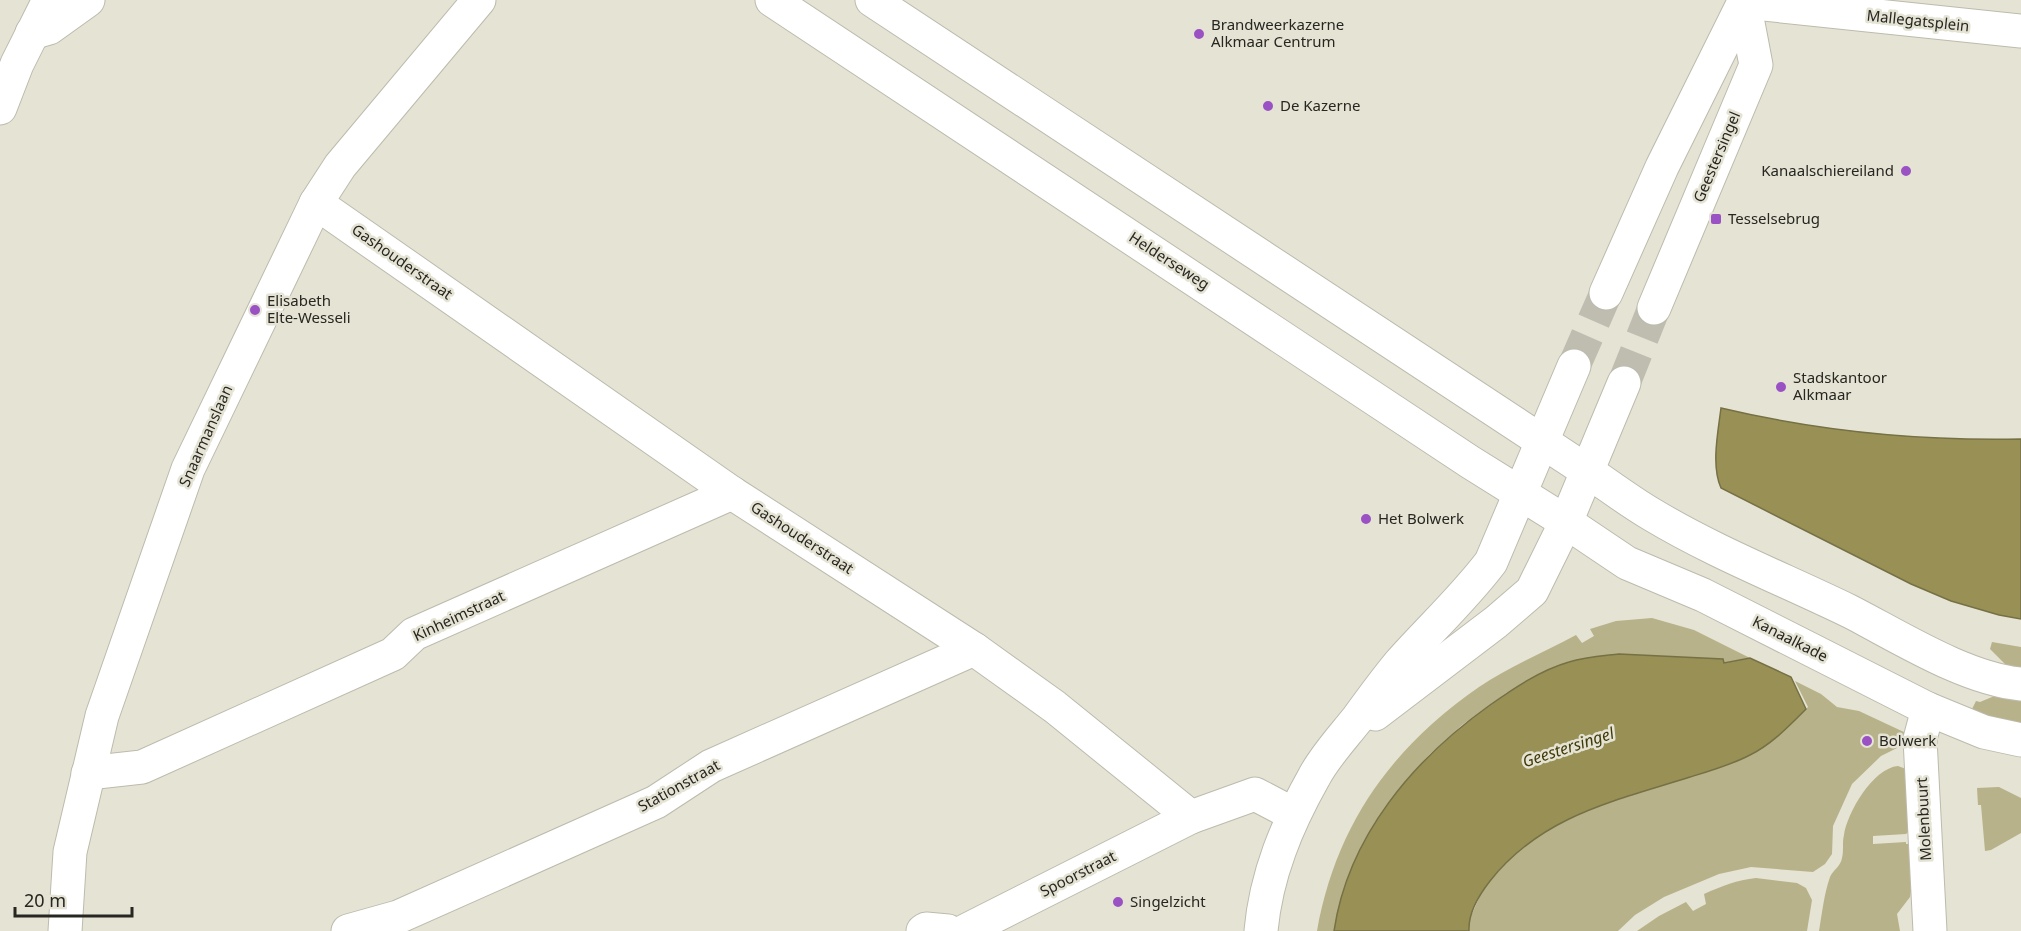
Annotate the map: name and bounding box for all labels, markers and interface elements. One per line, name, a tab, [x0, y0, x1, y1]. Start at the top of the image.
street label: Mallegatsplein	[1866, 5, 1970, 35]
place label: Brandweerkazerne Alkmaar Centrum	[1211, 14, 1344, 51]
marker: Brandweerkazerne Alkmaar Centrum	[1192, 27, 1206, 41]
place label: De Kazerne	[1280, 95, 1360, 115]
marker: De Kazerne	[1261, 99, 1275, 113]
street label: Geestersingel	[1688, 108, 1744, 205]
place label: Kanaalschiereiland	[1761, 160, 1894, 180]
marker: Kanaalschiereiland	[1899, 164, 1913, 178]
place label: Tesselsebrug	[1728, 208, 1820, 228]
marker: Tesselsebrug	[1709, 212, 1723, 226]
street label: Gashouderstraat	[348, 219, 457, 304]
street label: Helderseweg	[1125, 227, 1214, 294]
place label: Elisabeth Elte-Wesseli	[267, 290, 351, 327]
marker: Elisabeth Elte-Wesseli	[248, 303, 262, 317]
place label: Stadskantoor Alkmaar	[1793, 367, 1887, 404]
marker: Stadskantoor Alkmaar	[1774, 380, 1788, 394]
street label: Snaarmanslaan	[174, 382, 236, 490]
street label: Gashouderstraat	[747, 496, 858, 578]
place label: Het Bolwerk	[1378, 508, 1464, 528]
marker: Het Bolwerk	[1359, 512, 1373, 526]
street label: Kinheimstraat	[410, 585, 508, 645]
street label: Kanaalkade	[1749, 611, 1831, 666]
water label: Geestersingel	[1519, 722, 1617, 772]
place label: Bolwerk	[1879, 730, 1936, 750]
marker: Bolwerk	[1860, 734, 1874, 748]
street label: Stationstraat	[634, 754, 723, 816]
street label: Molenbuurt	[1911, 776, 1935, 861]
street label: Spoorstraat	[1036, 845, 1119, 901]
scale bar	[15, 880, 132, 918]
text: 20 m	[24, 888, 66, 912]
place label: Singelzicht	[1130, 891, 1206, 911]
marker: Singelzicht	[1111, 895, 1125, 909]

